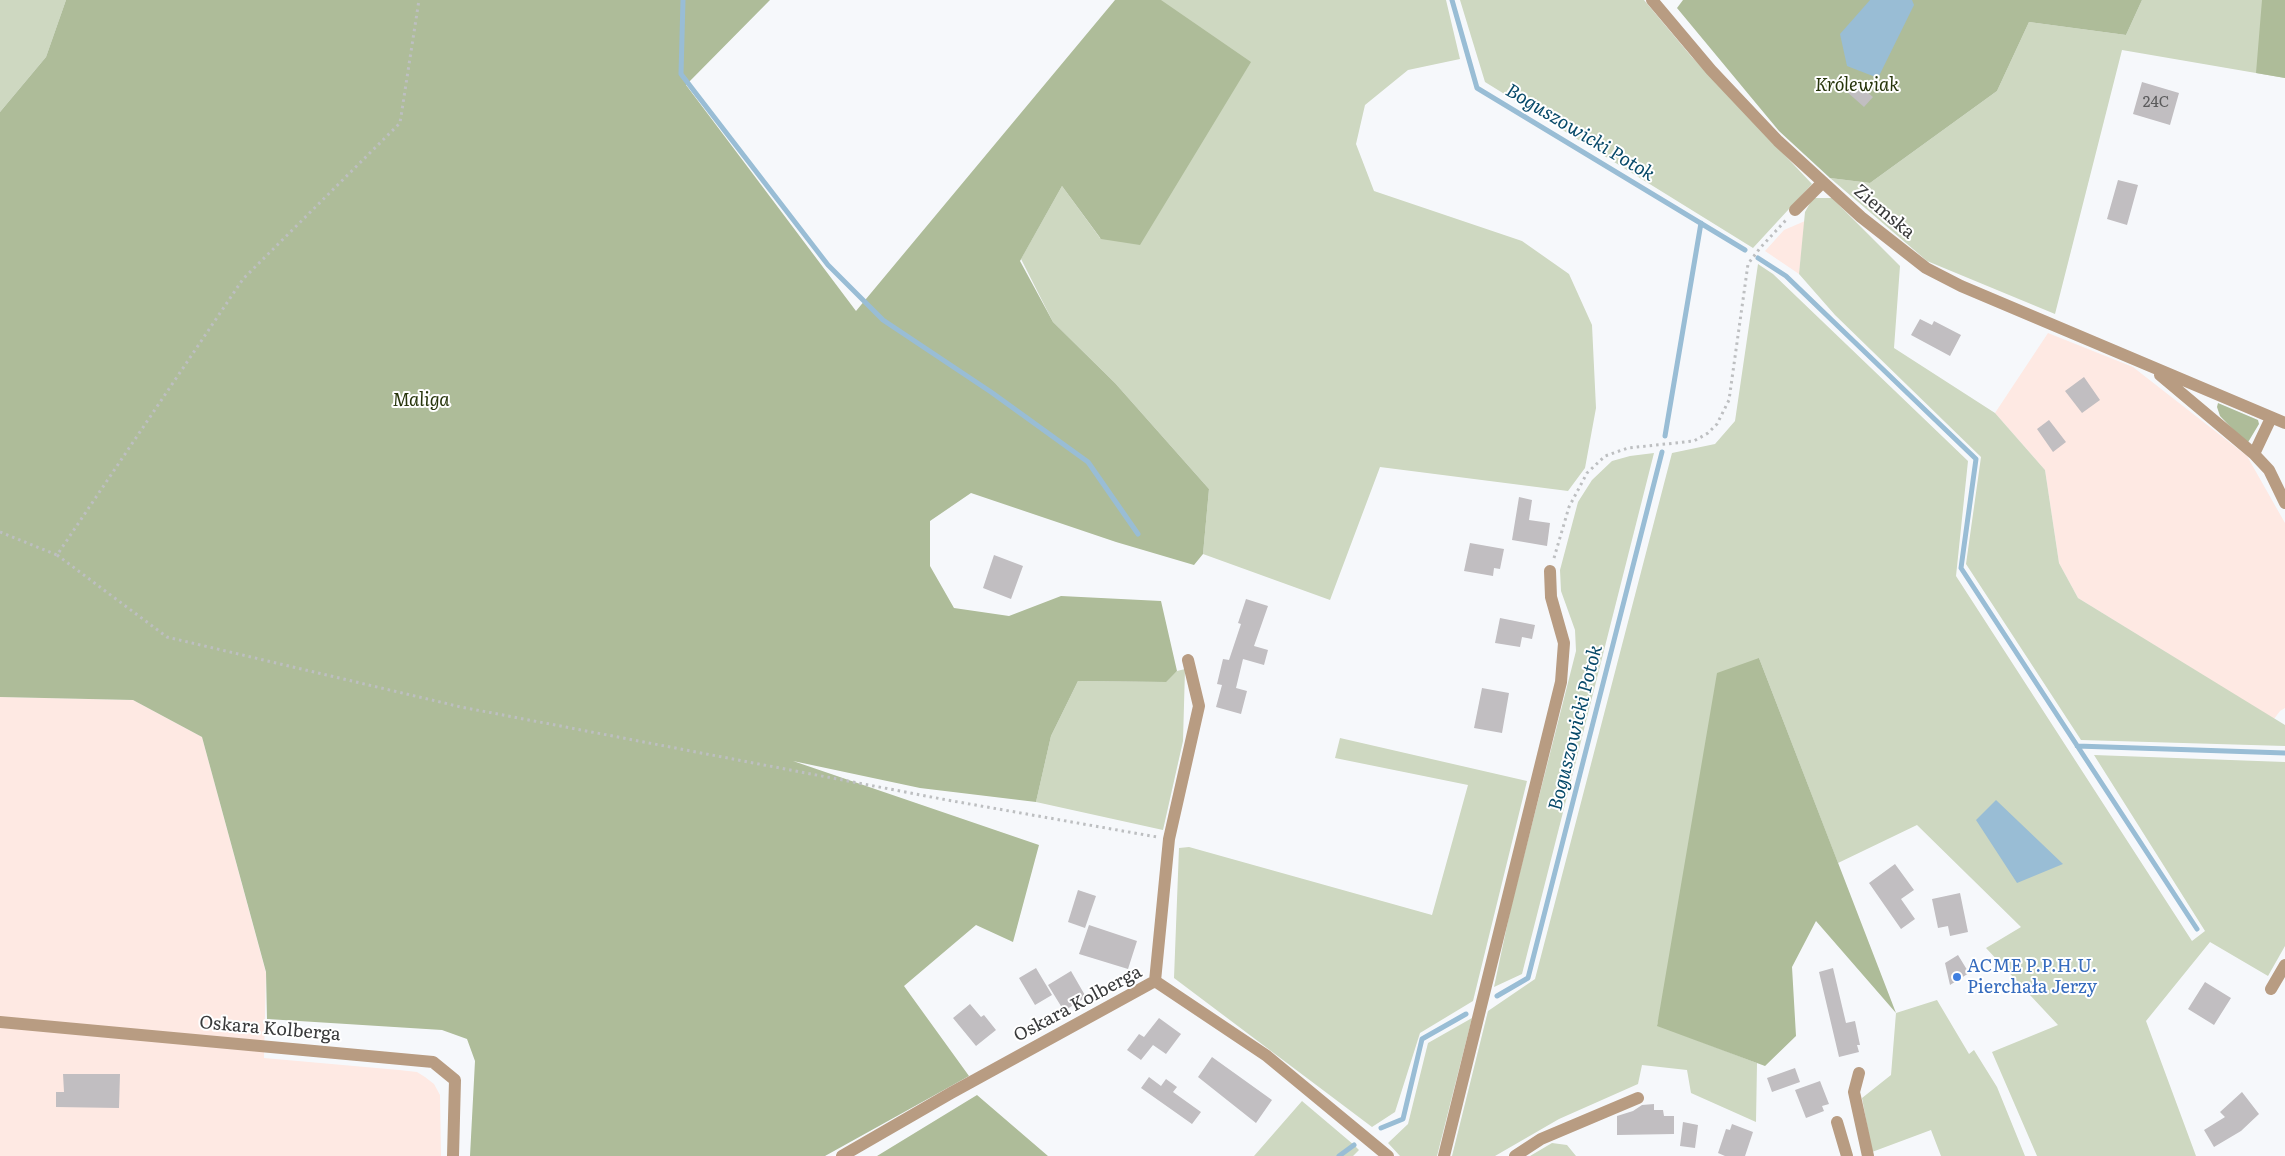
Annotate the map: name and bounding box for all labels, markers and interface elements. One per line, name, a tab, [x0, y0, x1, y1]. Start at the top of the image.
park label: Królewiak	[1815, 75, 1899, 97]
water label: Boguszowicki Potok	[1501, 80, 1659, 186]
house number: 24C	[2143, 94, 2169, 112]
street label: Ziemska	[1849, 180, 1919, 244]
park label: Maliga	[393, 390, 449, 412]
water label: Boguszowicki Potok	[1544, 643, 1608, 813]
place label: ACME P.P.H.U. Pierchała Jerzy	[1967, 956, 2097, 999]
street label: Oskara Kolberga	[1010, 961, 1146, 1047]
marker: ACME P.P.H.U. Pierchała Jerzy	[1951, 971, 1963, 983]
street label: Oskara Kolberga	[198, 1012, 342, 1046]

